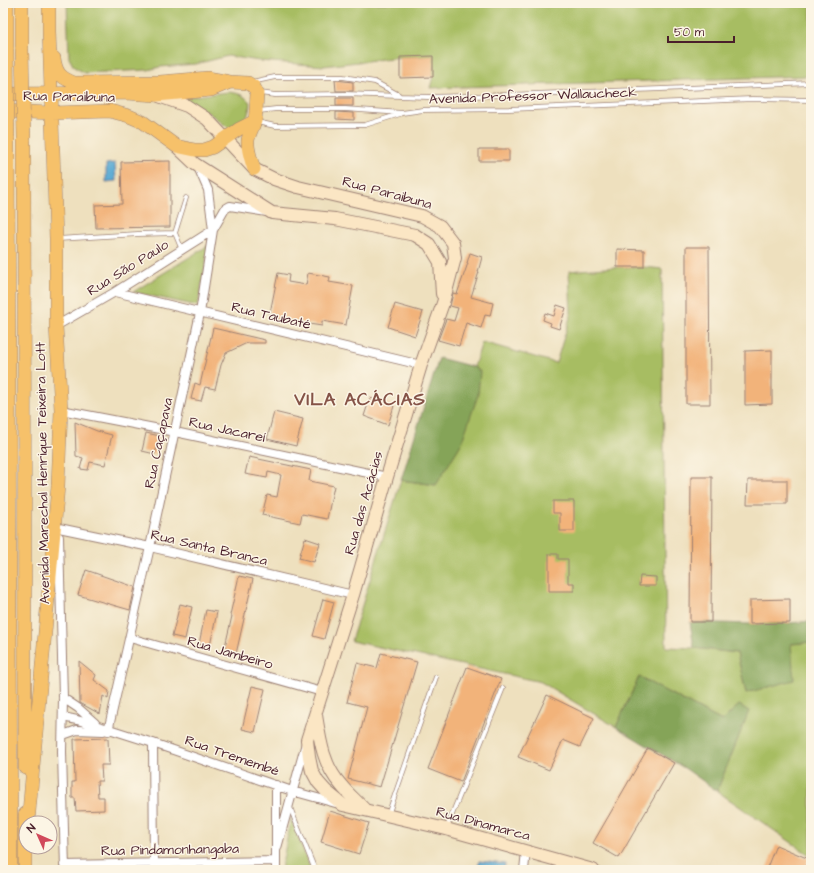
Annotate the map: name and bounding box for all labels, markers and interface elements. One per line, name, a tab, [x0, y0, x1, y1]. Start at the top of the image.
scale bar	[668, 18, 734, 44]
text: 50 m	[674, 24, 705, 41]
street label: Avenida Professor Wallaucheck	[429, 82, 638, 110]
street label: Rua Paraibuna	[23, 86, 115, 108]
street label: Rua Paraibuna	[340, 171, 434, 215]
street label: Rua São Paulo	[83, 235, 173, 301]
street label: Rua Taubaté	[229, 297, 313, 335]
street label: Avenida Marechal Henrique Teixeira Lott	[31, 342, 55, 604]
district label: VILA ACÁCIAS	[293, 387, 426, 412]
street label: Rua Caçapava	[140, 396, 178, 490]
street label: Rua Jacareí	[187, 412, 268, 448]
street label: Rua das Acácias	[340, 449, 388, 557]
street label: Rua Santa Branca	[149, 525, 269, 571]
street label: Rua Jambeiro	[185, 631, 275, 675]
street label: Rua Tremembé	[182, 730, 282, 782]
street label: Rua Dinamarca	[434, 802, 532, 846]
north arrow	[18, 815, 58, 855]
text: N	[24, 820, 39, 836]
street label: Rua Pindamonhangaba	[101, 839, 239, 861]

